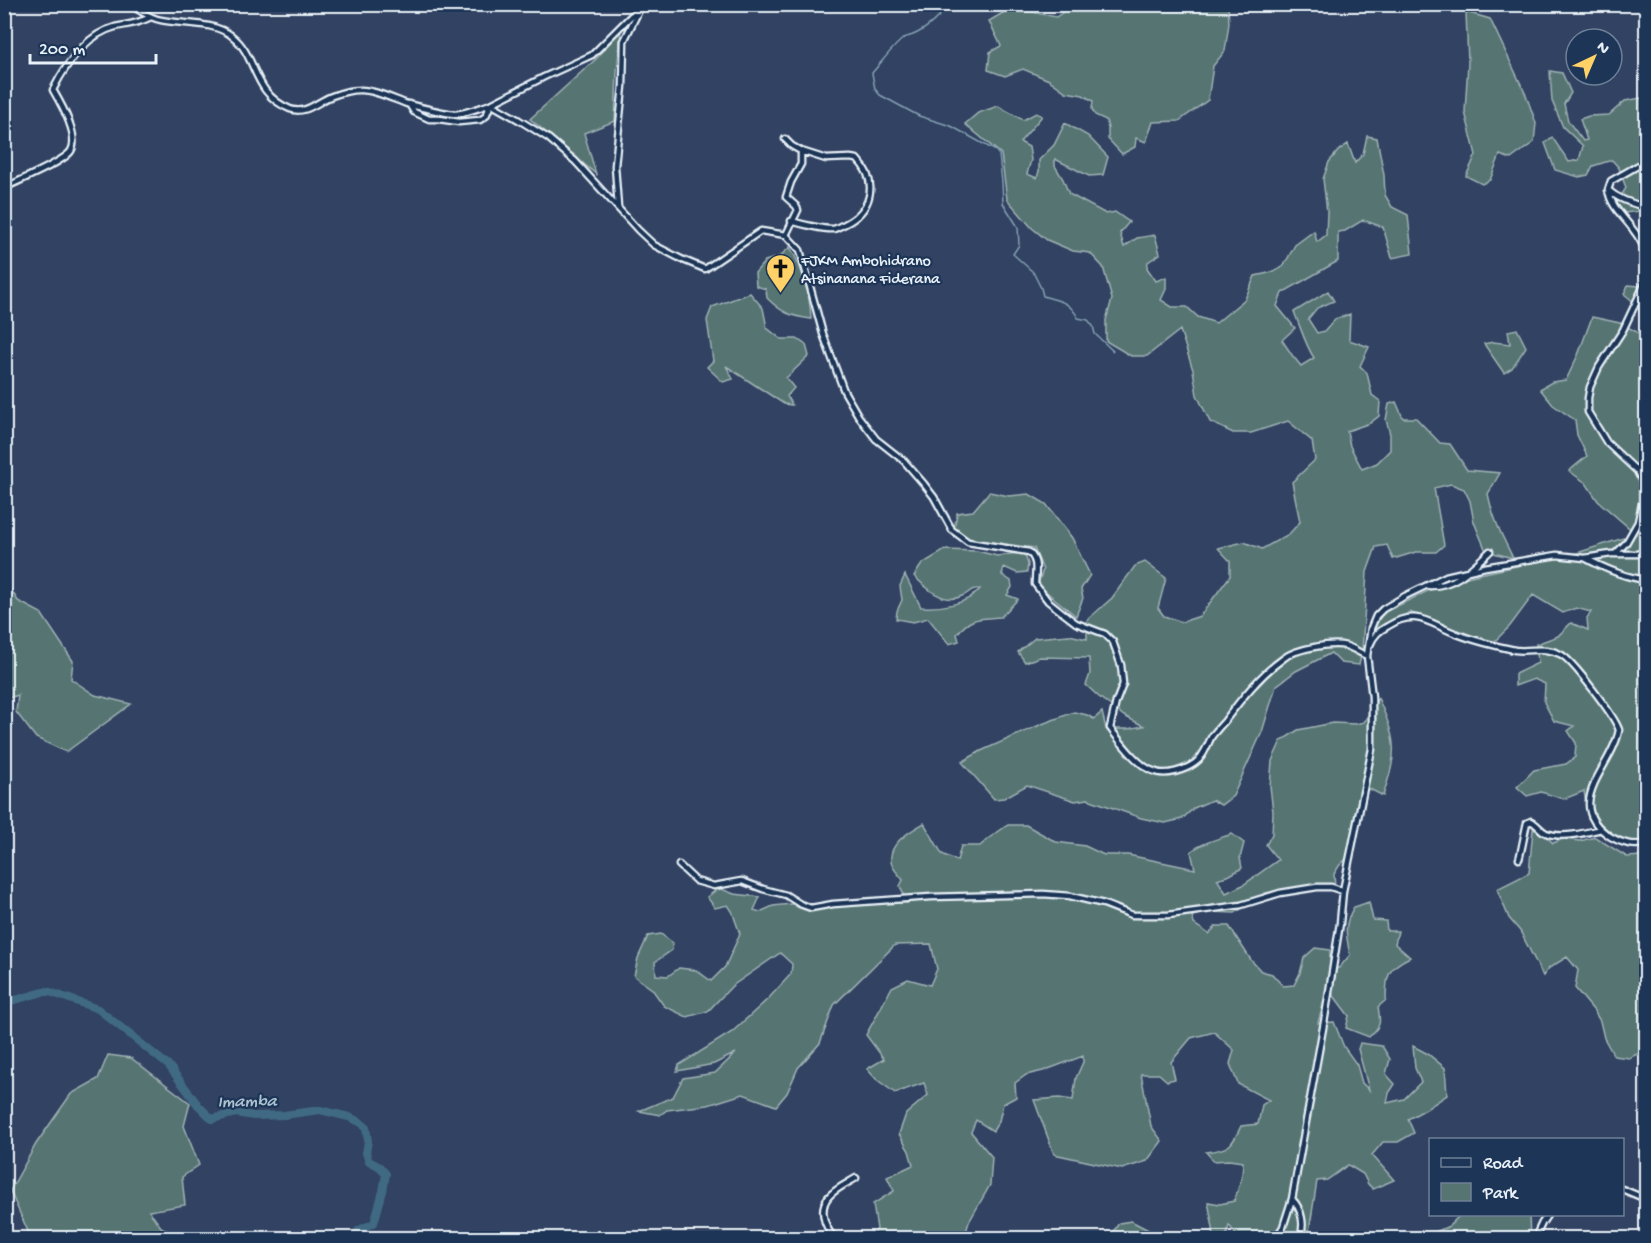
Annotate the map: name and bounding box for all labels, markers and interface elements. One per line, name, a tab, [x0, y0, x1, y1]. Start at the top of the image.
scale bar	[30, 27, 156, 65]
north arrow	[1564, 27, 1624, 87]
text: N	[1592, 38, 1613, 60]
text: 200 m	[39, 40, 86, 61]
church icon: FJKM Ambohidrano Atsinanana Fiderana	[764, 252, 796, 294]
place label: FJKM Ambohidrano Atsinanana Fiderana	[800, 253, 941, 290]
water label: Imamba	[217, 1091, 278, 1114]
legend	[1429, 1138, 1624, 1216]
text: Road	[1483, 1154, 1524, 1175]
text: Park	[1482, 1184, 1519, 1205]

